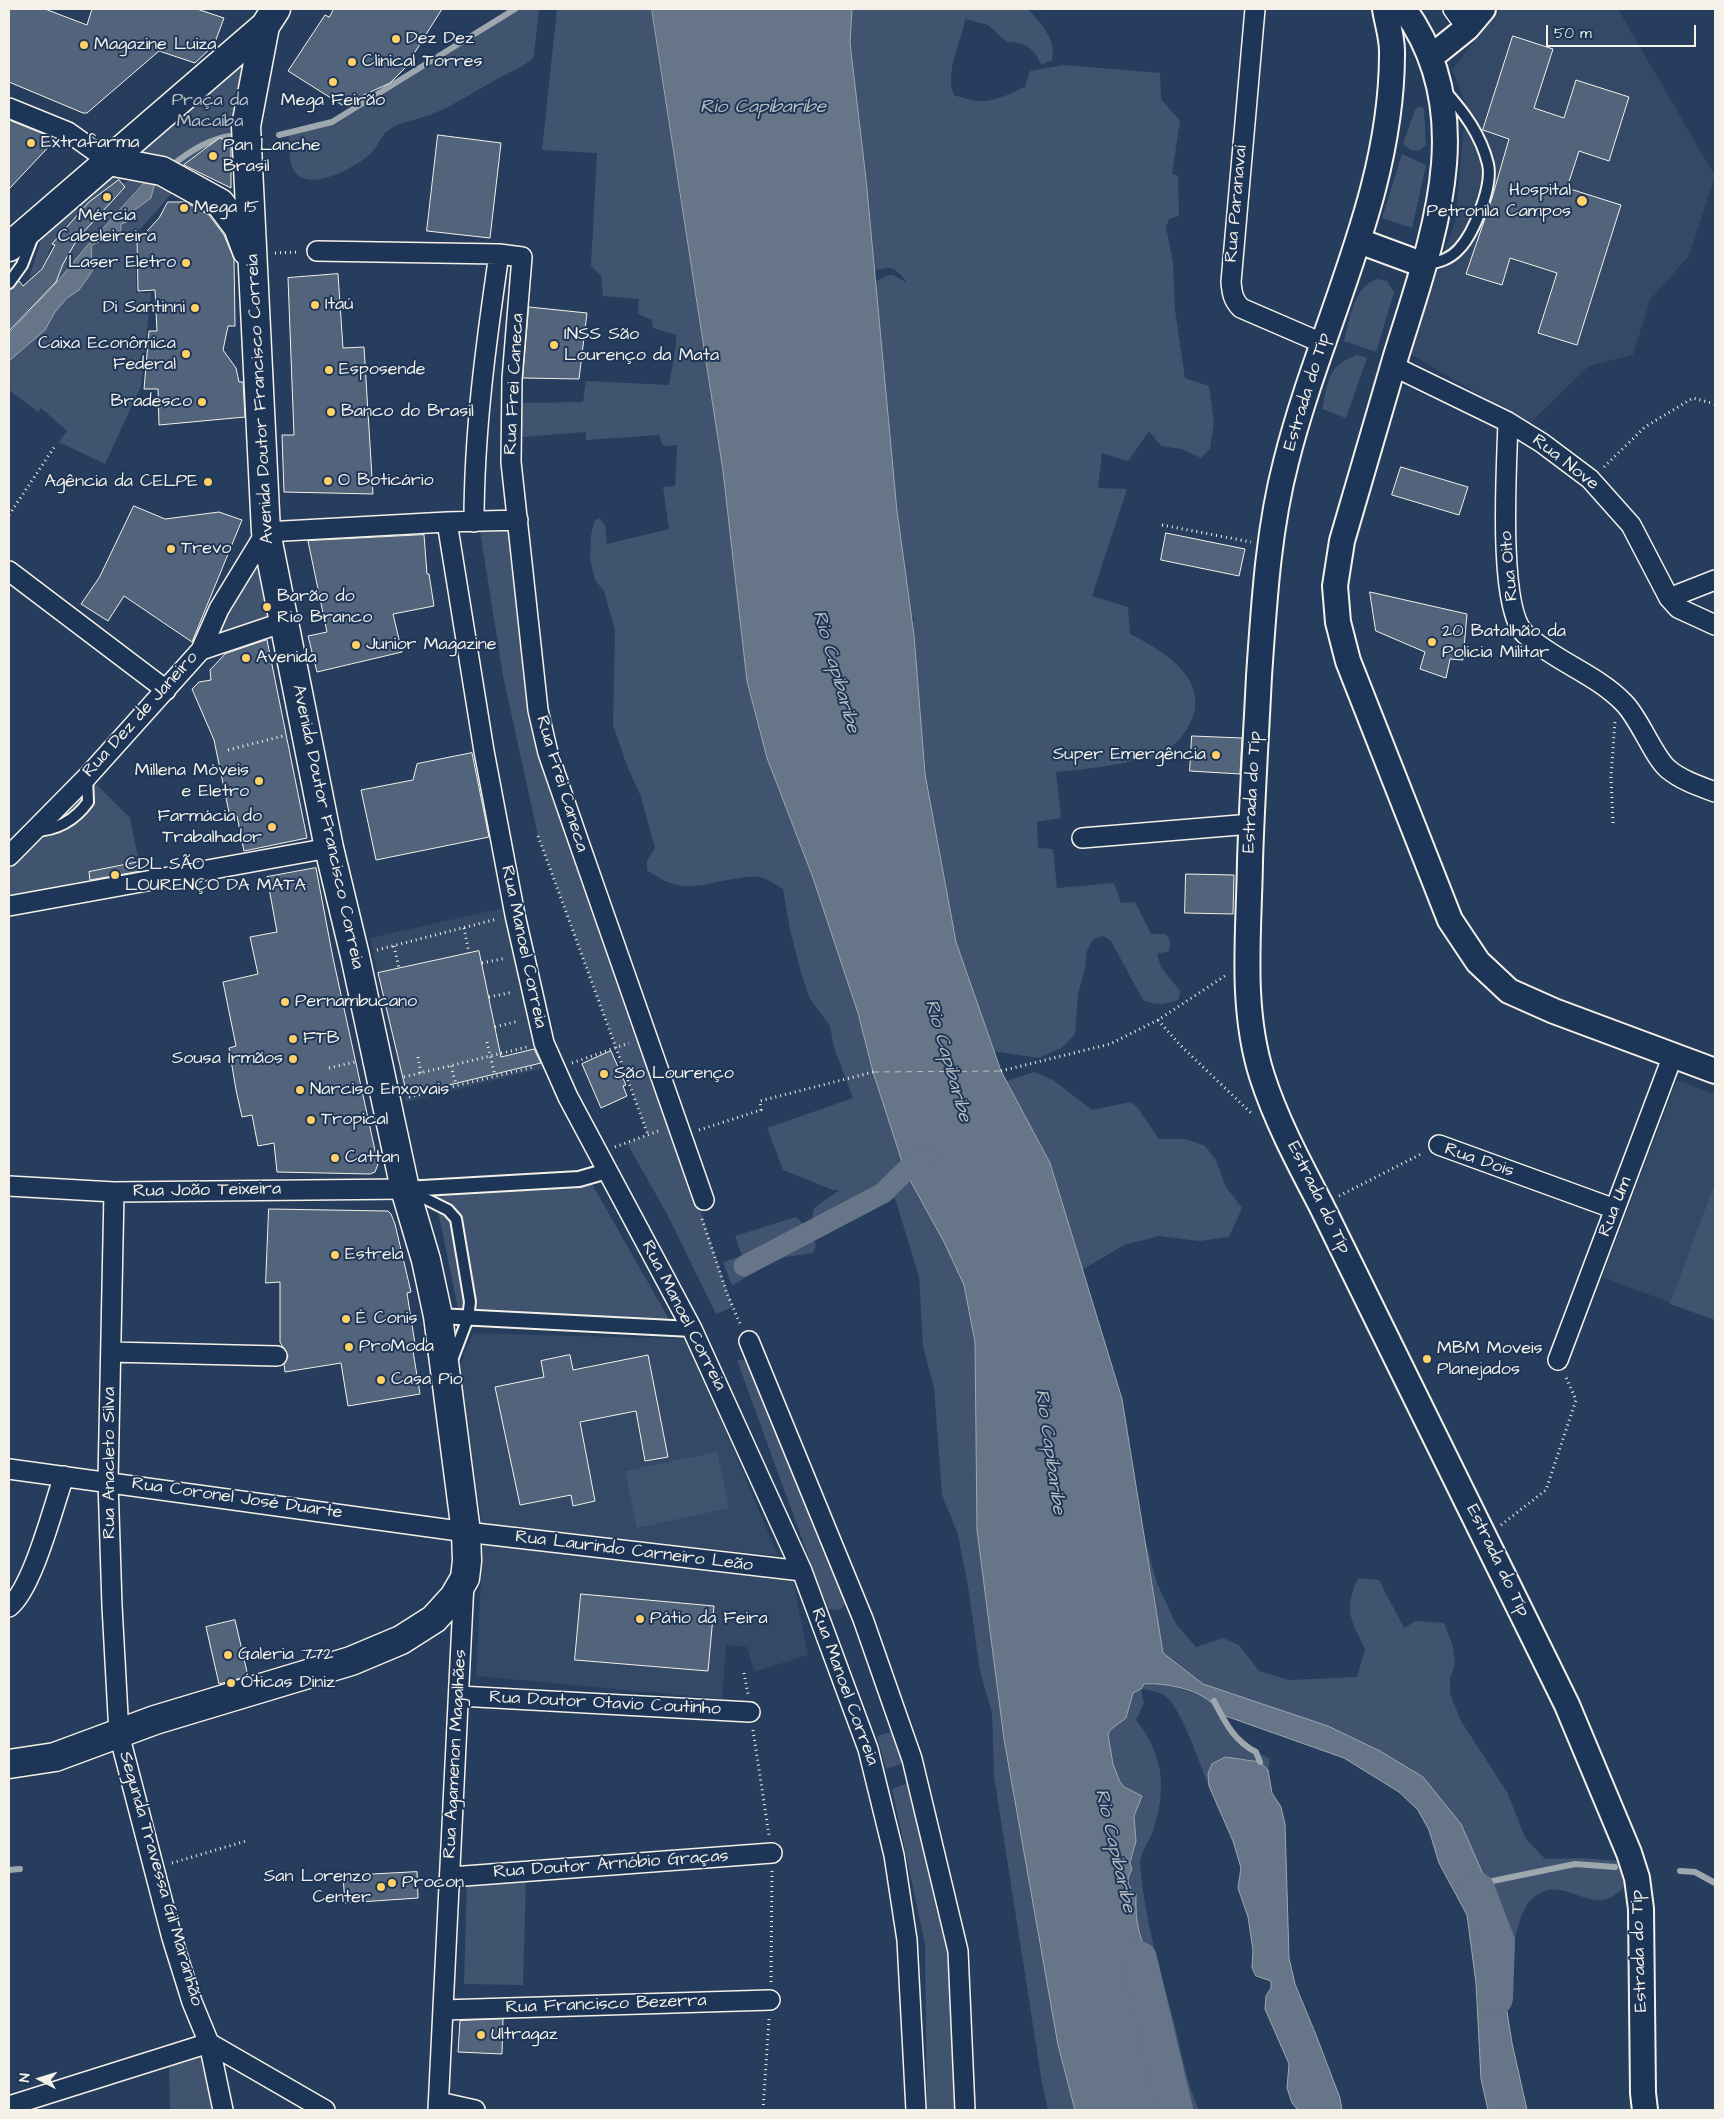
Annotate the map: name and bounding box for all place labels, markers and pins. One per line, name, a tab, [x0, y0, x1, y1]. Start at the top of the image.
place label: Dez Dez	[406, 28, 474, 50]
marker: Dez Dez	[390, 33, 402, 45]
place label: Magazine Luiza	[94, 34, 216, 56]
marker: Magazine Luiza	[78, 39, 90, 51]
place label: Clinical Torres	[362, 51, 483, 73]
marker: Clinical Torres	[346, 56, 358, 68]
marker: Mega Feirão	[327, 76, 339, 88]
place label: Mega Feirão	[281, 90, 385, 112]
place label: Extrafarma	[41, 132, 139, 154]
place label: Pan Lanche Brasil	[223, 135, 321, 178]
marker: Extrafarma	[25, 137, 37, 149]
marker: Pan Lanche Brasil	[207, 150, 219, 162]
place label: Hospital Petronila Campos	[1426, 180, 1571, 222]
marker: Mércia Cabeleireira	[101, 191, 113, 203]
marker: Hospital Petronila Campos	[1575, 194, 1589, 208]
place label: Mega 15	[194, 197, 259, 219]
marker: Mega 15	[178, 202, 190, 214]
place label: Mércia Cabeleireira	[58, 205, 156, 248]
place label: Laser Eletro	[68, 252, 176, 274]
marker: Laser Eletro	[180, 257, 192, 269]
place label: Itaú	[325, 294, 353, 316]
place label: Di Santinni	[103, 297, 185, 319]
marker: Itaú	[309, 299, 321, 311]
marker: Di Santinni	[189, 302, 201, 314]
place label: INSS São Lourenço da Mata	[564, 324, 719, 366]
place label: Caixa Econômica Federal	[38, 333, 176, 376]
marker: INSS São Lourenço da Mata	[548, 339, 560, 351]
marker: Caixa Econômica Federal	[180, 348, 192, 360]
place label: Esposende	[339, 359, 426, 381]
marker: Esposende	[323, 364, 335, 376]
place label: Bradesco	[111, 391, 192, 413]
marker: Bradesco	[196, 396, 208, 408]
place label: Banco do Brasil	[341, 401, 474, 423]
marker: Banco do Brasil	[325, 406, 337, 418]
place label: O Boticário	[338, 470, 434, 492]
place label: Agência da CELPE	[44, 471, 198, 493]
marker: O Boticário	[322, 475, 334, 487]
marker: Agência da CELPE	[202, 476, 214, 488]
place label: Trevo	[181, 538, 231, 560]
marker: Trevo	[165, 543, 177, 555]
place label: Barão do Rio Branco	[277, 586, 372, 628]
marker: Barão do Rio Branco	[261, 601, 273, 613]
place label: 20 Batalhão da Policia Militar	[1442, 621, 1566, 664]
place label: Junior Magazine	[366, 634, 497, 656]
marker: 20 Batalhão da Policia Militar	[1426, 636, 1438, 648]
marker: Junior Magazine	[350, 639, 362, 651]
place label: Avenida	[256, 647, 317, 669]
marker: Avenida	[240, 652, 252, 664]
place label: Super Emergência	[1053, 744, 1206, 766]
marker: Super Emergência	[1210, 749, 1222, 761]
place label: Millena Móveis e Eletro	[135, 760, 249, 802]
marker: Millena Móveis e Eletro	[253, 775, 265, 787]
place label: Farmácia do Trabalhador	[157, 806, 262, 849]
marker: Farmácia do Trabalhador	[266, 821, 278, 833]
place label: CDL SÃO LOURENÇO DA MATA	[125, 854, 306, 896]
marker: CDL SÃO LOURENÇO DA MATA	[109, 869, 121, 881]
place label: Pernambucano	[295, 991, 417, 1013]
marker: Pernambucano	[279, 996, 291, 1008]
place label: FTB	[303, 1028, 339, 1050]
marker: FTB	[287, 1033, 299, 1045]
place label: Sousa Irmãos	[172, 1048, 283, 1070]
marker: Sousa Irmãos	[287, 1053, 299, 1065]
place label: São Lourenço	[614, 1063, 734, 1085]
marker: São Lourenço	[598, 1068, 610, 1080]
place label: Narciso Enxovais	[310, 1079, 449, 1101]
marker: Narciso Enxovais	[294, 1084, 306, 1096]
place label: Tropical	[321, 1109, 388, 1131]
marker: Tropical	[305, 1114, 317, 1126]
place label: Cattan	[345, 1147, 400, 1169]
marker: Cattan	[329, 1152, 341, 1164]
place label: Estrela	[345, 1244, 404, 1266]
marker: Estrela	[329, 1249, 341, 1261]
place label: É Conis	[356, 1308, 417, 1330]
marker: É Conis	[340, 1313, 352, 1325]
place label: ProModa	[359, 1336, 434, 1358]
place label: MBM Moveis Planejados	[1437, 1338, 1543, 1380]
marker: ProModa	[343, 1341, 355, 1353]
marker: MBM Moveis Planejados	[1421, 1353, 1433, 1365]
place label: Casa Pio	[391, 1369, 463, 1391]
marker: Casa Pio	[375, 1374, 387, 1386]
place label: Pátio da Feira	[650, 1608, 768, 1630]
marker: Pátio da Feira	[634, 1613, 646, 1625]
place label: Galeria 772	[238, 1644, 334, 1666]
marker: Galeria 772	[222, 1649, 234, 1661]
place label: Óticas Diniz	[241, 1672, 335, 1694]
marker: Óticas Diniz	[225, 1677, 237, 1689]
place label: San Lorenzo Center	[264, 1866, 371, 1908]
place label: Procon	[402, 1872, 464, 1894]
marker: Procon	[386, 1877, 398, 1889]
marker: San Lorenzo Center	[375, 1881, 387, 1893]
place label: Ultragaz	[491, 2024, 558, 2046]
marker: Ultragaz	[475, 2029, 487, 2041]

